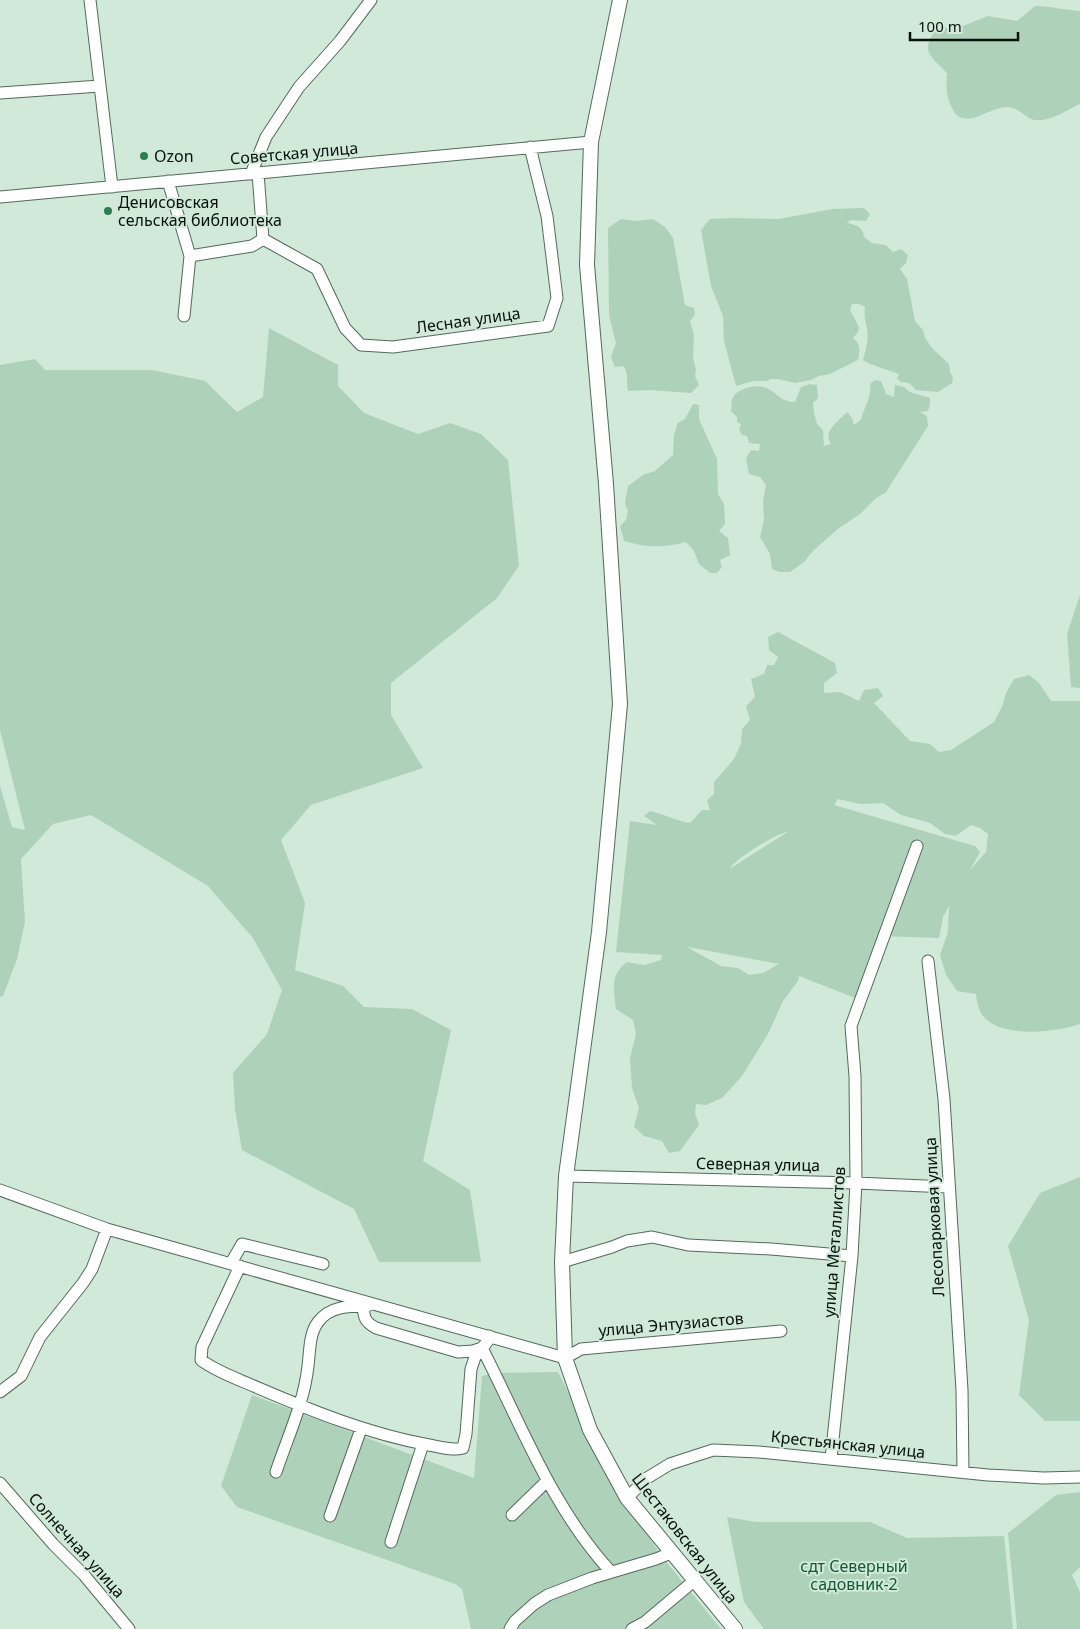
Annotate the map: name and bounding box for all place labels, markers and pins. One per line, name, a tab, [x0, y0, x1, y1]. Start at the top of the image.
place label: Ozon	[154, 145, 194, 167]
marker: Ozon	[138, 150, 150, 162]
place label: Денисовская сельская библиотека	[118, 191, 282, 231]
marker: Денисовская сельская библиотека	[102, 205, 114, 217]

